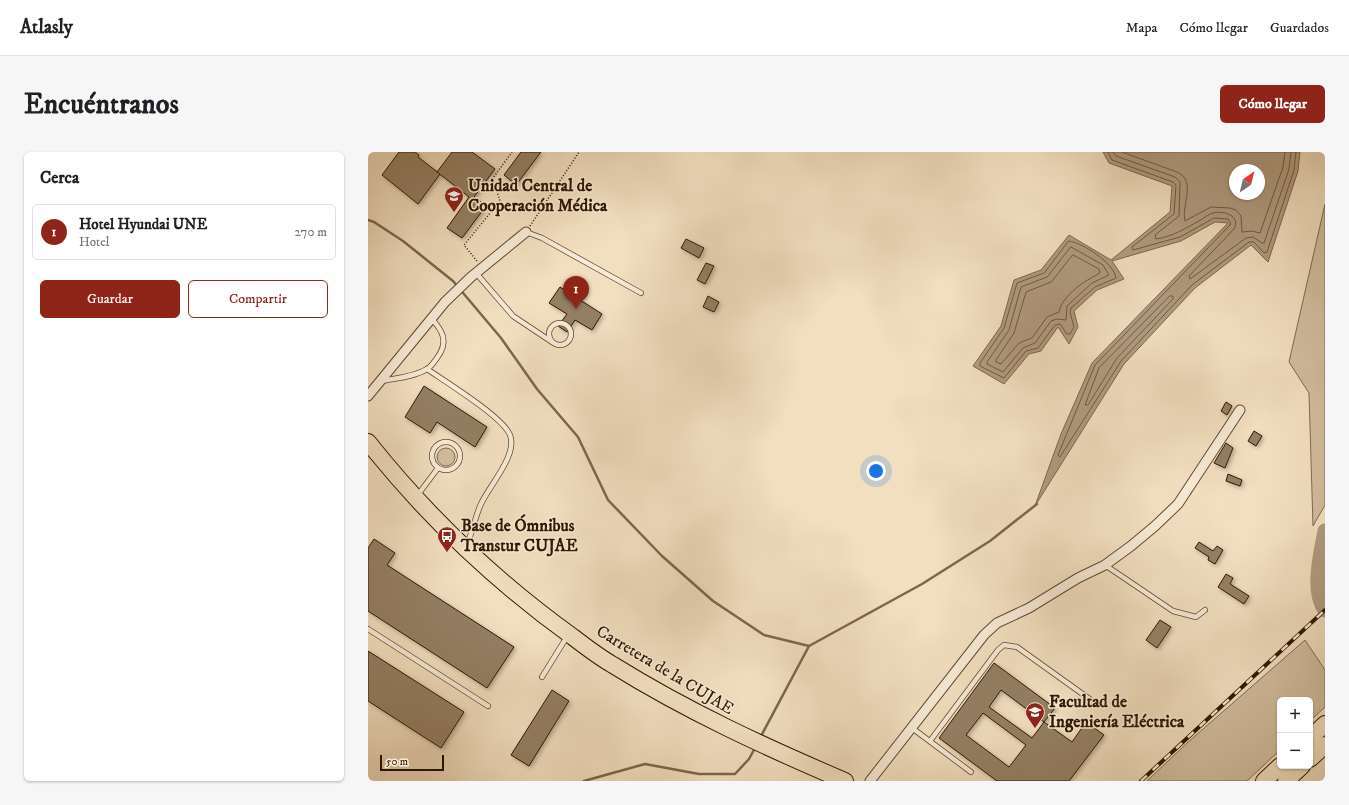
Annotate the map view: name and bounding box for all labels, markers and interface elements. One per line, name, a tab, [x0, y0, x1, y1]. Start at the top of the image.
text: Atlasly	[20, 16, 73, 39]
text: Mapa	[1126, 19, 1157, 37]
text: Cómo llegar	[1179, 19, 1248, 37]
text: Guardados	[1270, 19, 1329, 37]
button: Cómo llegar	[1220, 85, 1325, 123]
text: Encuéntranos	[24, 87, 179, 122]
north arrow	[1229, 164, 1265, 200]
text: Cerca	[40, 167, 79, 189]
place label: Unidad Central de Cooperación Médica	[468, 175, 608, 217]
school or university icon: Unidad Central de Cooperación Médica	[443, 185, 465, 213]
text: Hotel Hyundai UNE	[79, 215, 207, 234]
text: 1	[52, 224, 56, 240]
text: 270 m	[295, 224, 327, 240]
text: Hotel	[79, 234, 110, 250]
pin: 1	[563, 276, 589, 309]
button: Guardar	[40, 280, 180, 318]
button: Compartir	[188, 280, 328, 318]
your location	[866, 461, 886, 481]
place label: Base de Ómnibus Transtur CUJAE	[460, 514, 578, 557]
bus stop icon: Base de Ómnibus Transtur CUJAE	[436, 525, 458, 553]
street label: Carretera de la CUJAE	[592, 620, 738, 720]
place label: Facultad de Ingeniería Eléctrica	[1049, 691, 1185, 733]
map controls	[1277, 697, 1313, 769]
button: +	[1277, 697, 1313, 733]
school or university icon: Facultad de Ingeniería Eléctrica	[1024, 701, 1046, 729]
button: −	[1277, 733, 1313, 769]
scale bar	[380, 753, 444, 772]
text: 50 m	[386, 755, 408, 769]

